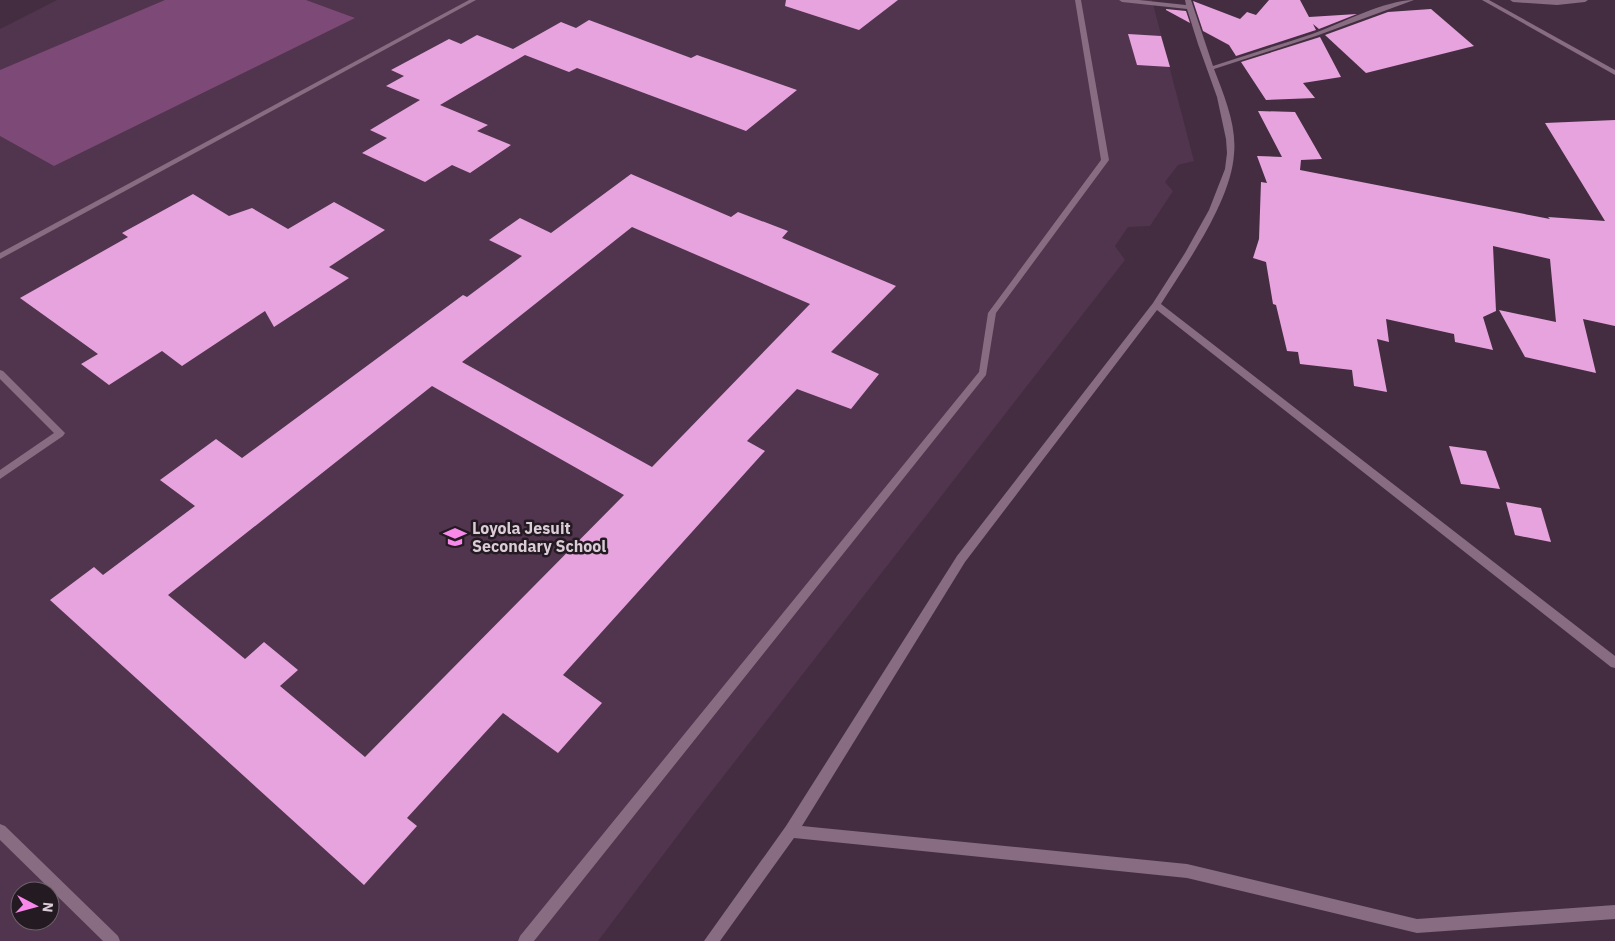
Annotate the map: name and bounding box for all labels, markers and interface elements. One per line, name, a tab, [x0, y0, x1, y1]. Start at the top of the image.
place label: Loyola Jesuit Secondary School	[472, 518, 606, 556]
school or university icon: Loyola Jesuit Secondary School	[442, 524, 468, 550]
north arrow	[10, 881, 60, 931]
text: N	[38, 901, 57, 913]

